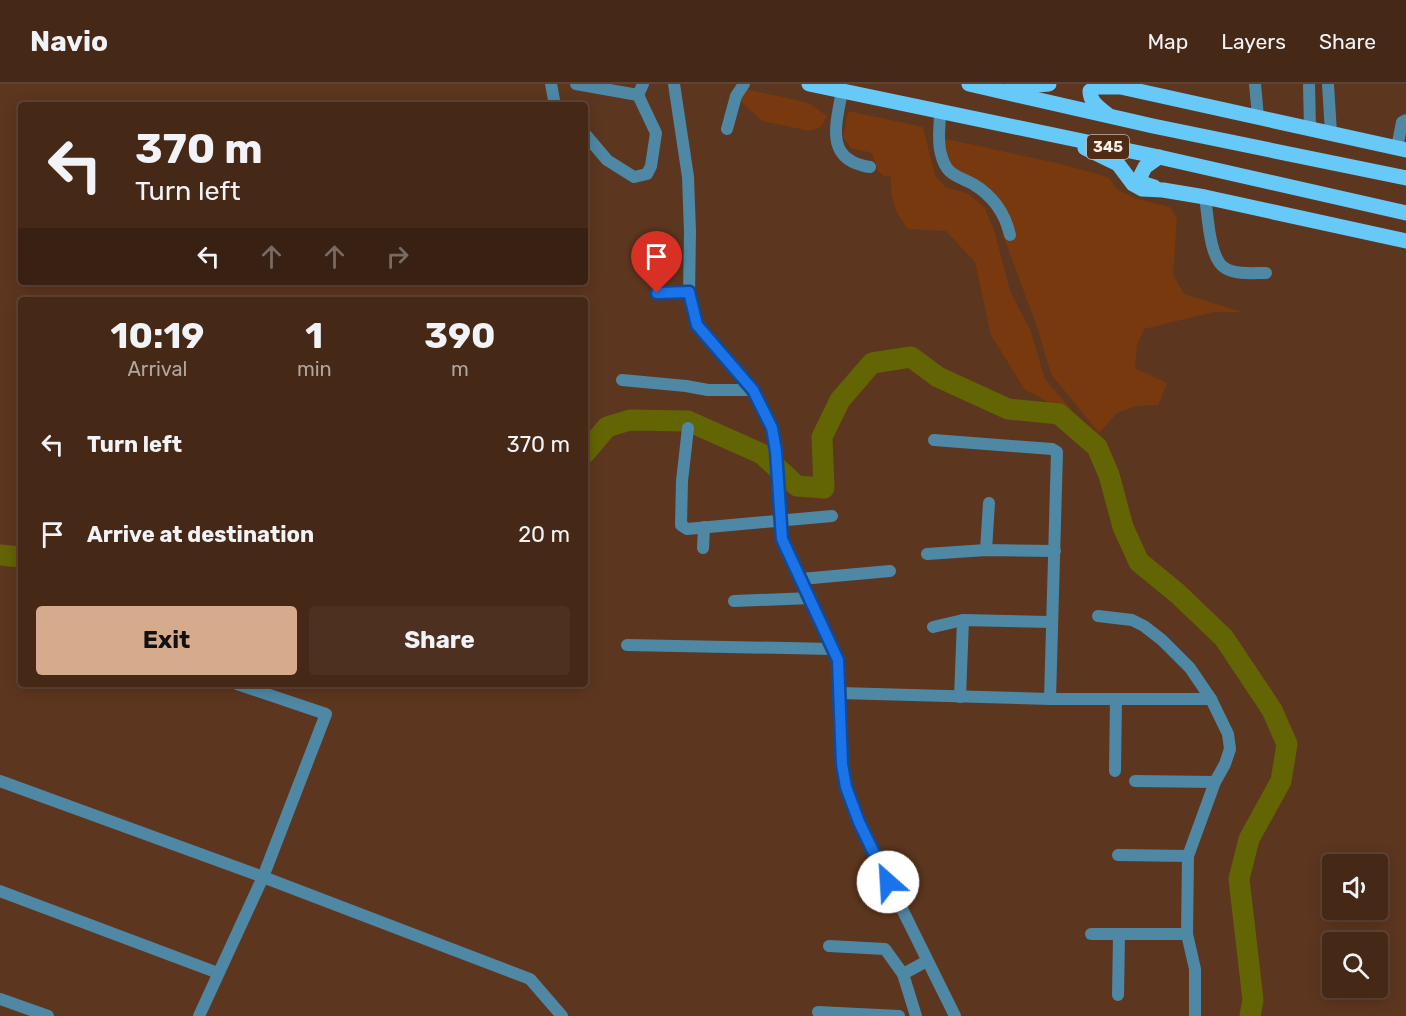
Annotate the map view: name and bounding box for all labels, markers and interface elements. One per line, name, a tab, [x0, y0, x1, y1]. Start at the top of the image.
text: Navio	[30, 25, 108, 58]
text: Map	[1147, 29, 1188, 54]
text: Layers	[1221, 29, 1286, 54]
text: Share	[1319, 29, 1376, 54]
text: 370 m	[135, 124, 263, 174]
icon: left	[36, 126, 114, 204]
road number: 345	[1087, 135, 1129, 159]
text: Turn left	[135, 175, 240, 207]
pin	[631, 231, 682, 293]
icon: left	[192, 240, 225, 273]
icon: ahead	[255, 240, 288, 273]
icon: ahead	[318, 240, 351, 273]
icon: right	[381, 240, 414, 273]
icon: arrive	[640, 240, 673, 273]
text: 10:19	[111, 314, 204, 357]
text: 1	[305, 314, 323, 357]
text: 390	[424, 314, 495, 357]
text: Arrival	[127, 357, 187, 381]
text: min	[297, 357, 332, 381]
text: m	[451, 357, 469, 381]
icon: left	[36, 428, 69, 461]
text: Turn left	[87, 431, 182, 458]
text: 370 m	[507, 431, 570, 458]
icon: arrive	[36, 518, 69, 551]
text: Arrive at destination	[87, 521, 314, 548]
text: 20 m	[518, 521, 570, 548]
button: Exit	[36, 606, 297, 675]
button: Share	[309, 606, 570, 675]
position arrow	[856, 850, 920, 914]
map controls	[1322, 854, 1388, 998]
button: sound	[1322, 854, 1388, 920]
button: search	[1322, 932, 1388, 998]

